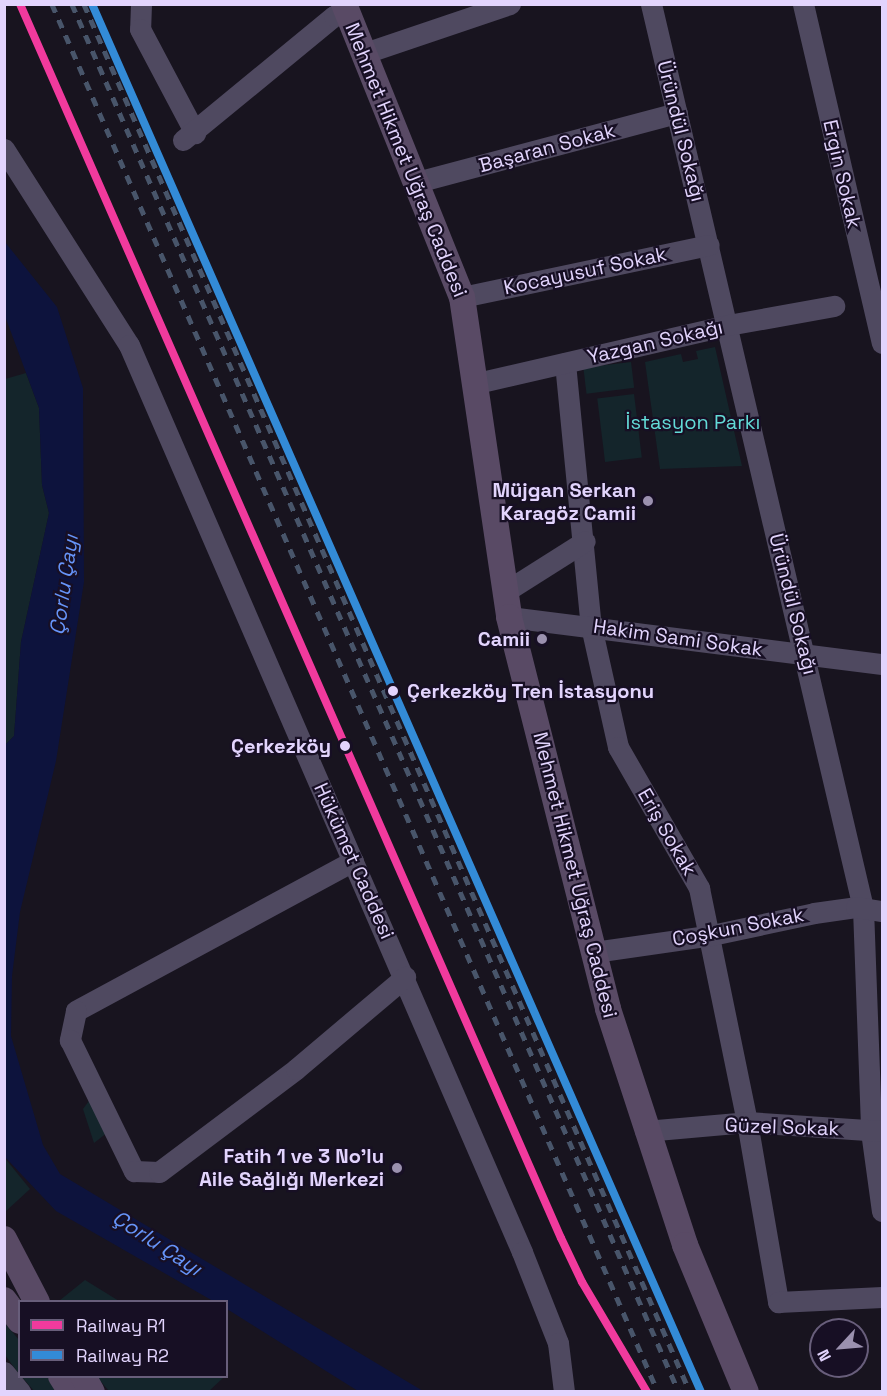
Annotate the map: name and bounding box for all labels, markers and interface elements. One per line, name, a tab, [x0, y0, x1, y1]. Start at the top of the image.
street label: Mehmet Hikmet Uğraş Caddesi	[340, 19, 472, 301]
street label: Üründül Sokağı	[652, 58, 710, 204]
street label: Ergin Sokak	[818, 117, 866, 231]
street label: Başaran Sokak	[476, 118, 618, 178]
street label: Kocayusuf Sokak	[501, 242, 669, 300]
street label: Yazgan Sokağı	[585, 315, 725, 369]
park label: İstasyon Parkı	[626, 410, 760, 434]
place label: Müjgan Serkan Karagöz Camii	[492, 478, 636, 525]
marker: Müjgan Serkan Karagöz Camii	[641, 494, 655, 508]
street label: Üründül Sokağı	[764, 531, 822, 677]
water label: Çorlu Çayı	[44, 533, 84, 637]
street label: Hakim Sami Sokak	[592, 614, 764, 662]
place label: Camii	[478, 627, 530, 651]
marker: Camii	[535, 632, 549, 646]
place label: Çerkezköy Tren İstasyonu	[407, 679, 655, 703]
marker: Çerkezköy Tren İstasyonu	[384, 682, 402, 700]
street label: Mehmet Hikmet Uğraş Caddesi	[528, 730, 622, 1020]
place label: Çerkezköy	[231, 734, 331, 758]
marker: Çerkezköy	[336, 737, 354, 755]
street label: Hükümet Caddesi	[309, 779, 399, 943]
street label: Eriş Sokak	[632, 784, 702, 880]
street label: Coşkun Sokak	[670, 902, 806, 952]
street label: Güzel Sokak	[724, 1113, 840, 1141]
place label: Fatih 1 ve 3 No'lu Aile Sağlığı Merkezi	[199, 1144, 384, 1191]
marker: Fatih 1 ve 3 No'lu Aile Sağlığı Merkezi	[388, 1159, 406, 1177]
water label: Çorlu Çayı	[108, 1205, 206, 1281]
legend	[18, 1300, 228, 1378]
text: Railway R1	[76, 1314, 165, 1337]
north arrow	[809, 1318, 869, 1378]
text: Railway R2	[76, 1344, 169, 1367]
text: N	[812, 1346, 836, 1365]

